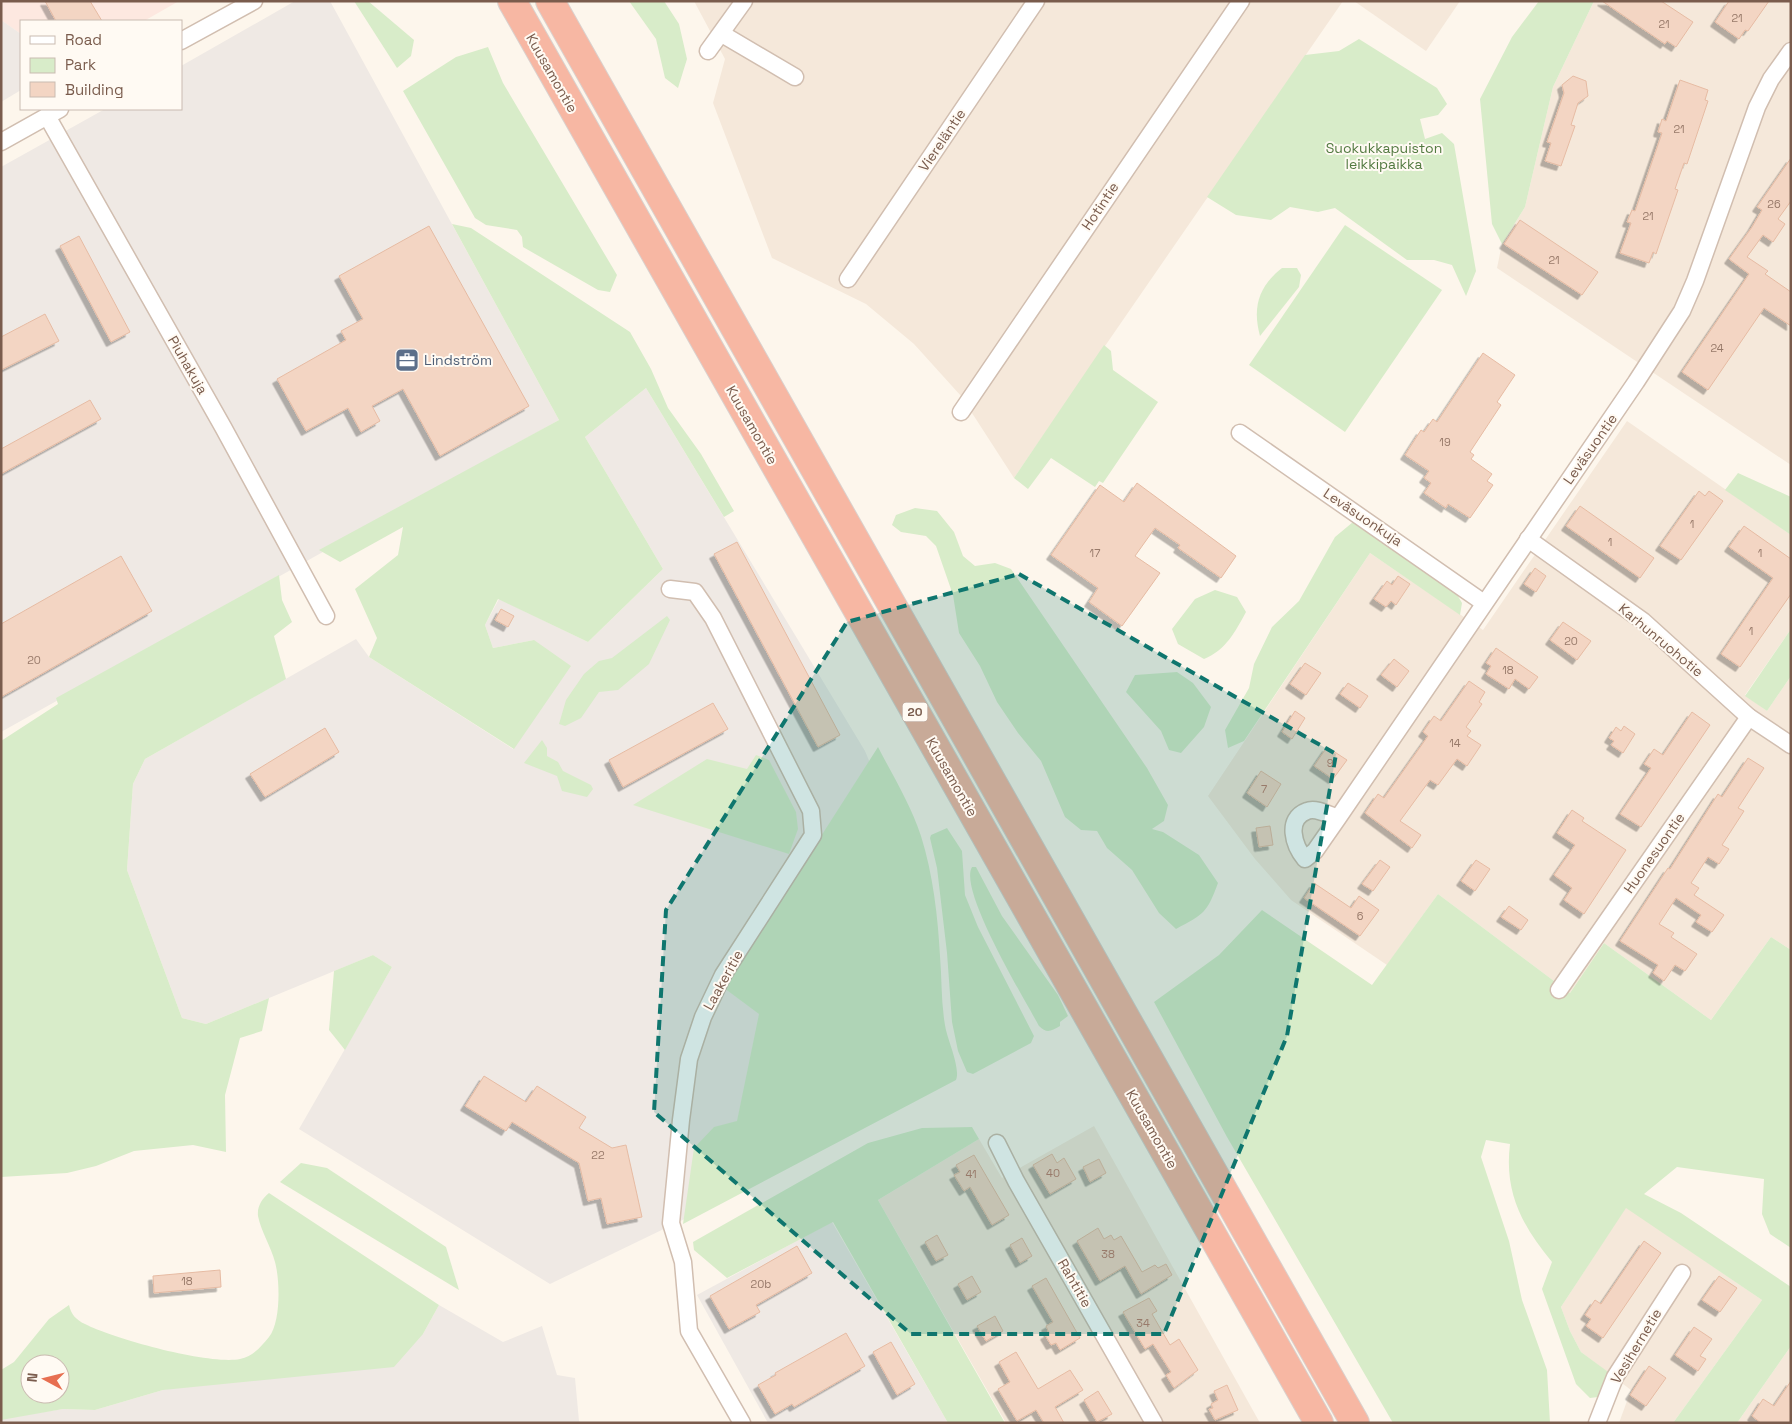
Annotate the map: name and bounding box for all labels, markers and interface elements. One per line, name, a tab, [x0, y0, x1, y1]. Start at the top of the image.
house number: 21	[1731, 11, 1743, 25]
house number: 21	[1658, 17, 1670, 31]
legend	[20, 20, 182, 110]
text: Road	[65, 30, 102, 49]
street label: Kuusamontie	[522, 30, 582, 116]
text: Park	[65, 55, 96, 74]
text: Building	[65, 80, 124, 99]
street label: Viereläntie	[914, 105, 970, 175]
house number: 21	[1673, 122, 1685, 136]
park label: Suokukkapuiston leikkipaikka	[1326, 139, 1442, 173]
street label: Hotintie	[1077, 179, 1123, 233]
house number: 26	[1767, 197, 1781, 211]
house number: 21	[1642, 209, 1654, 223]
house number: 21	[1548, 253, 1560, 267]
street label: Piuhakuja	[164, 333, 212, 397]
house number: 24	[1710, 341, 1724, 355]
office icon: Lindström	[394, 347, 420, 373]
place label: Lindström	[424, 351, 492, 369]
street label: Kuusamontie	[722, 382, 782, 468]
street label: Leväsuontie	[1559, 410, 1621, 488]
house number: 19	[1439, 435, 1451, 449]
street label: Leväsuonkuja	[1320, 484, 1406, 550]
house number: 1	[1690, 517, 1694, 531]
house number: 1	[1608, 535, 1612, 549]
house number: 17	[1090, 546, 1100, 560]
house number: 1	[1758, 546, 1762, 560]
street label: Karhunruohotie	[1615, 599, 1707, 681]
house number: 1	[1749, 624, 1753, 638]
house number: 20	[1564, 634, 1578, 648]
house number: 20	[27, 653, 41, 667]
house number: 18	[1502, 663, 1514, 677]
road number: 20	[902, 702, 928, 722]
street label: Kuusamontie	[922, 734, 982, 820]
house number: 14	[1449, 736, 1461, 750]
house number: 9	[1327, 756, 1334, 770]
house number: 7	[1261, 782, 1267, 796]
street label: Huonesuontie	[1620, 809, 1688, 897]
house number: 6	[1357, 909, 1364, 923]
street label: Laakeritie	[699, 947, 747, 1013]
street label: Kuusamontie	[1122, 1086, 1182, 1172]
house number: 22	[591, 1148, 605, 1162]
house number: 40	[1046, 1166, 1060, 1180]
house number: 41	[965, 1167, 977, 1181]
house number: 38	[1101, 1247, 1115, 1261]
street label: Rahtitie	[1054, 1255, 1096, 1311]
house number: 18	[181, 1274, 193, 1288]
house number: 20b	[751, 1277, 771, 1291]
street label: Vesihernetie	[1607, 1305, 1665, 1387]
house number: 34	[1136, 1316, 1150, 1330]
north arrow	[20, 1354, 70, 1404]
text: N	[23, 1372, 42, 1383]

